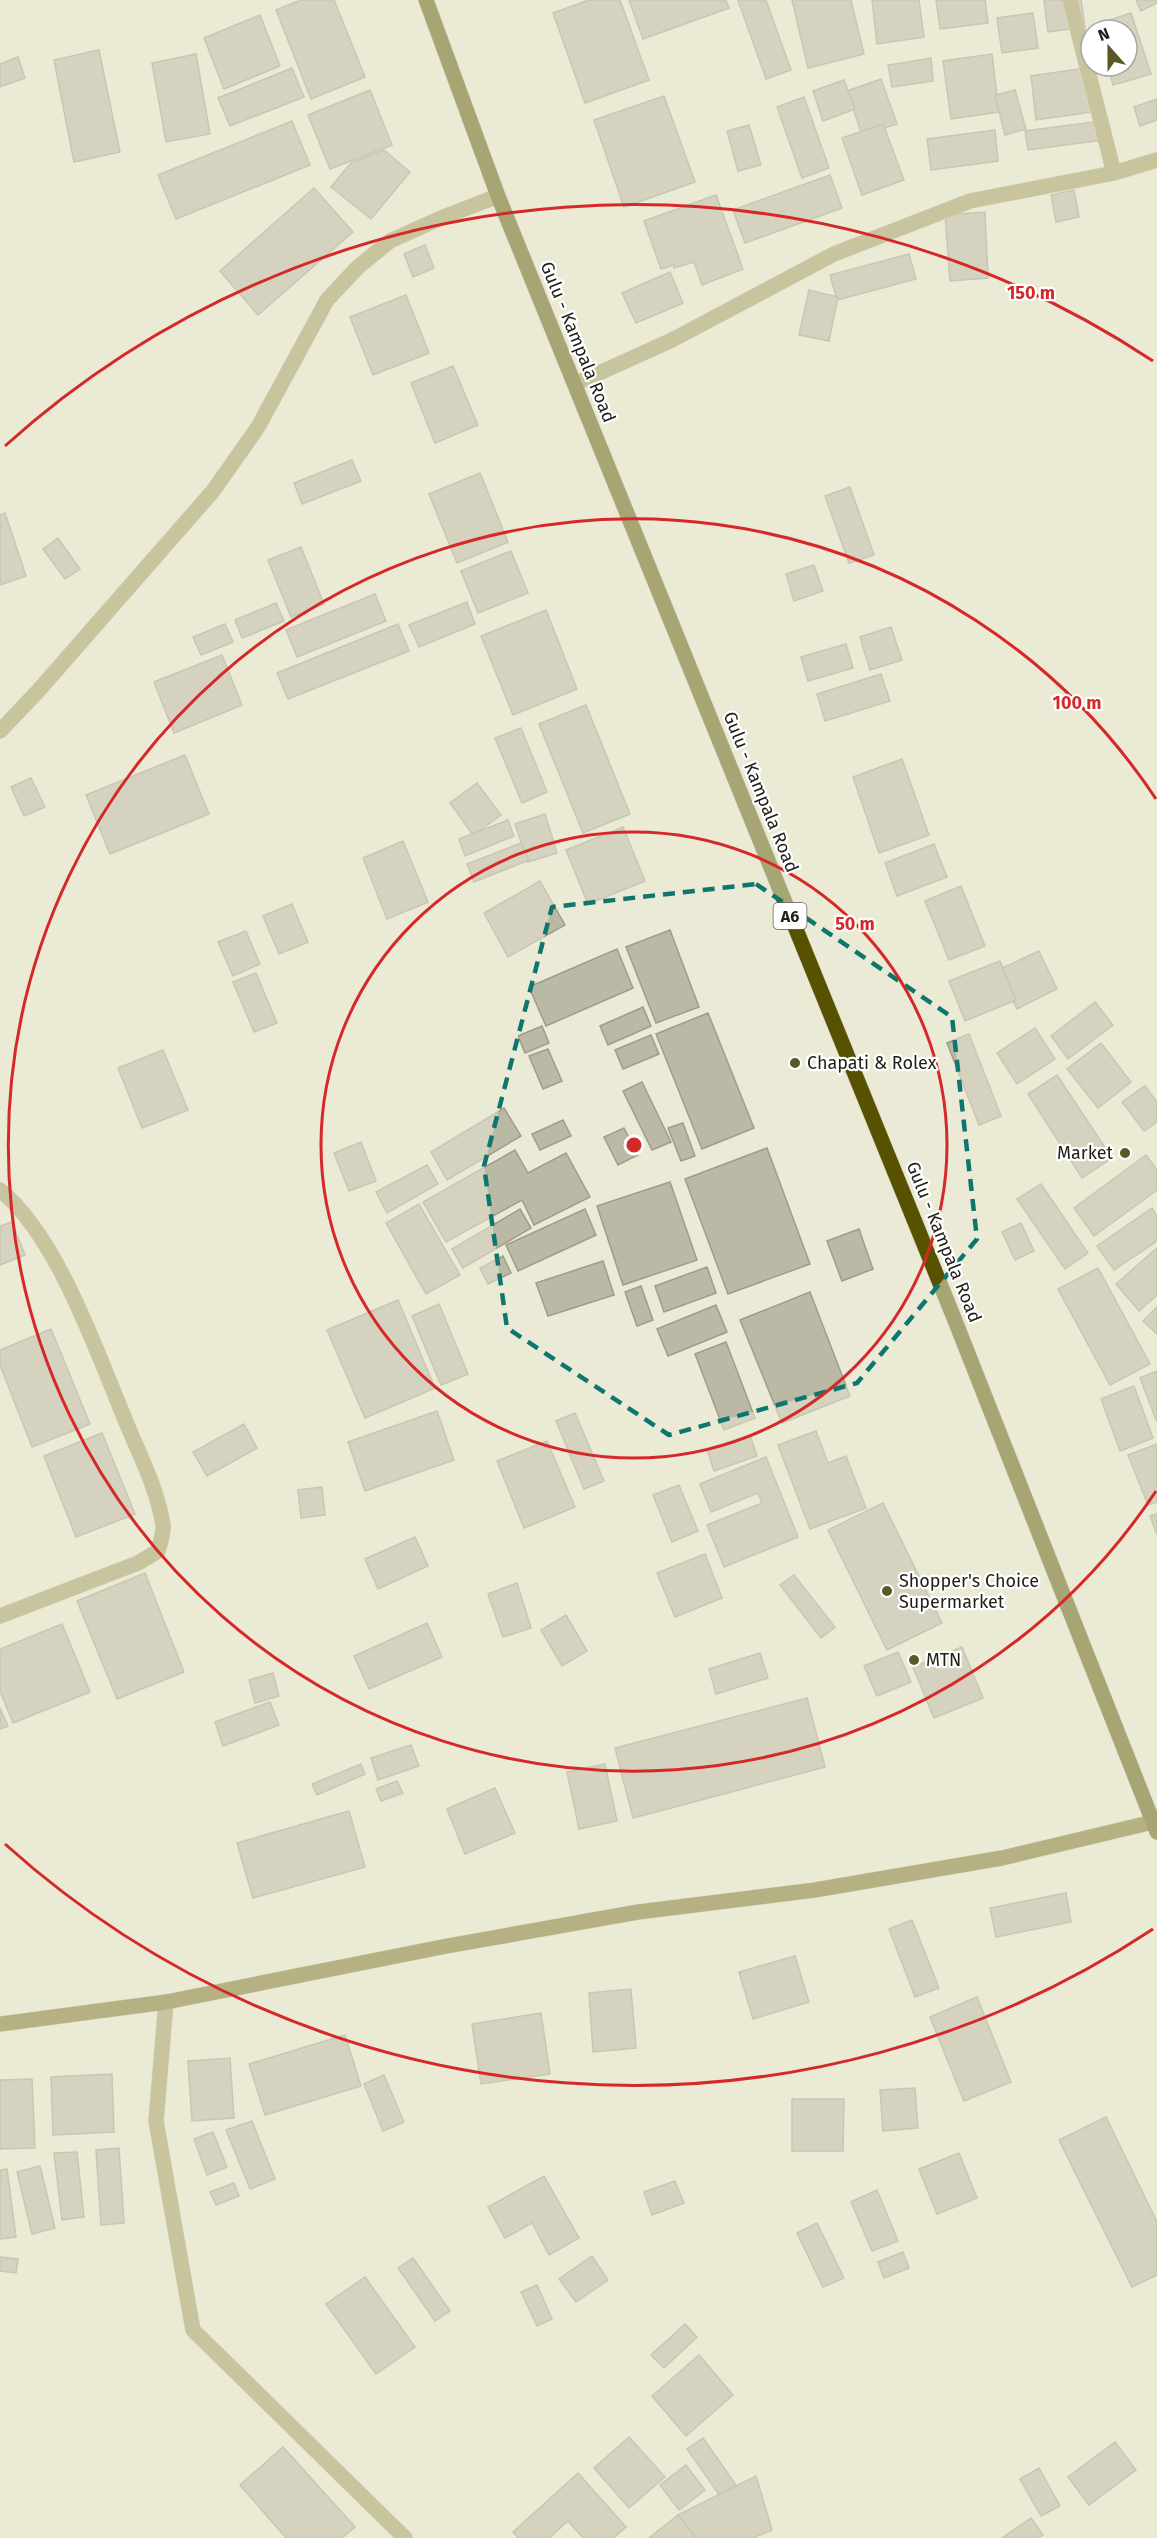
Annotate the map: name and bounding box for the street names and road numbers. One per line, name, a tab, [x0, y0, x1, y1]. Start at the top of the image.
street label: Gulu - Kampala Road	[536, 258, 620, 426]
street label: Gulu - Kampala Road	[719, 708, 803, 876]
road number: A6	[774, 903, 806, 929]
street label: Gulu - Kampala Road	[902, 1158, 986, 1326]

